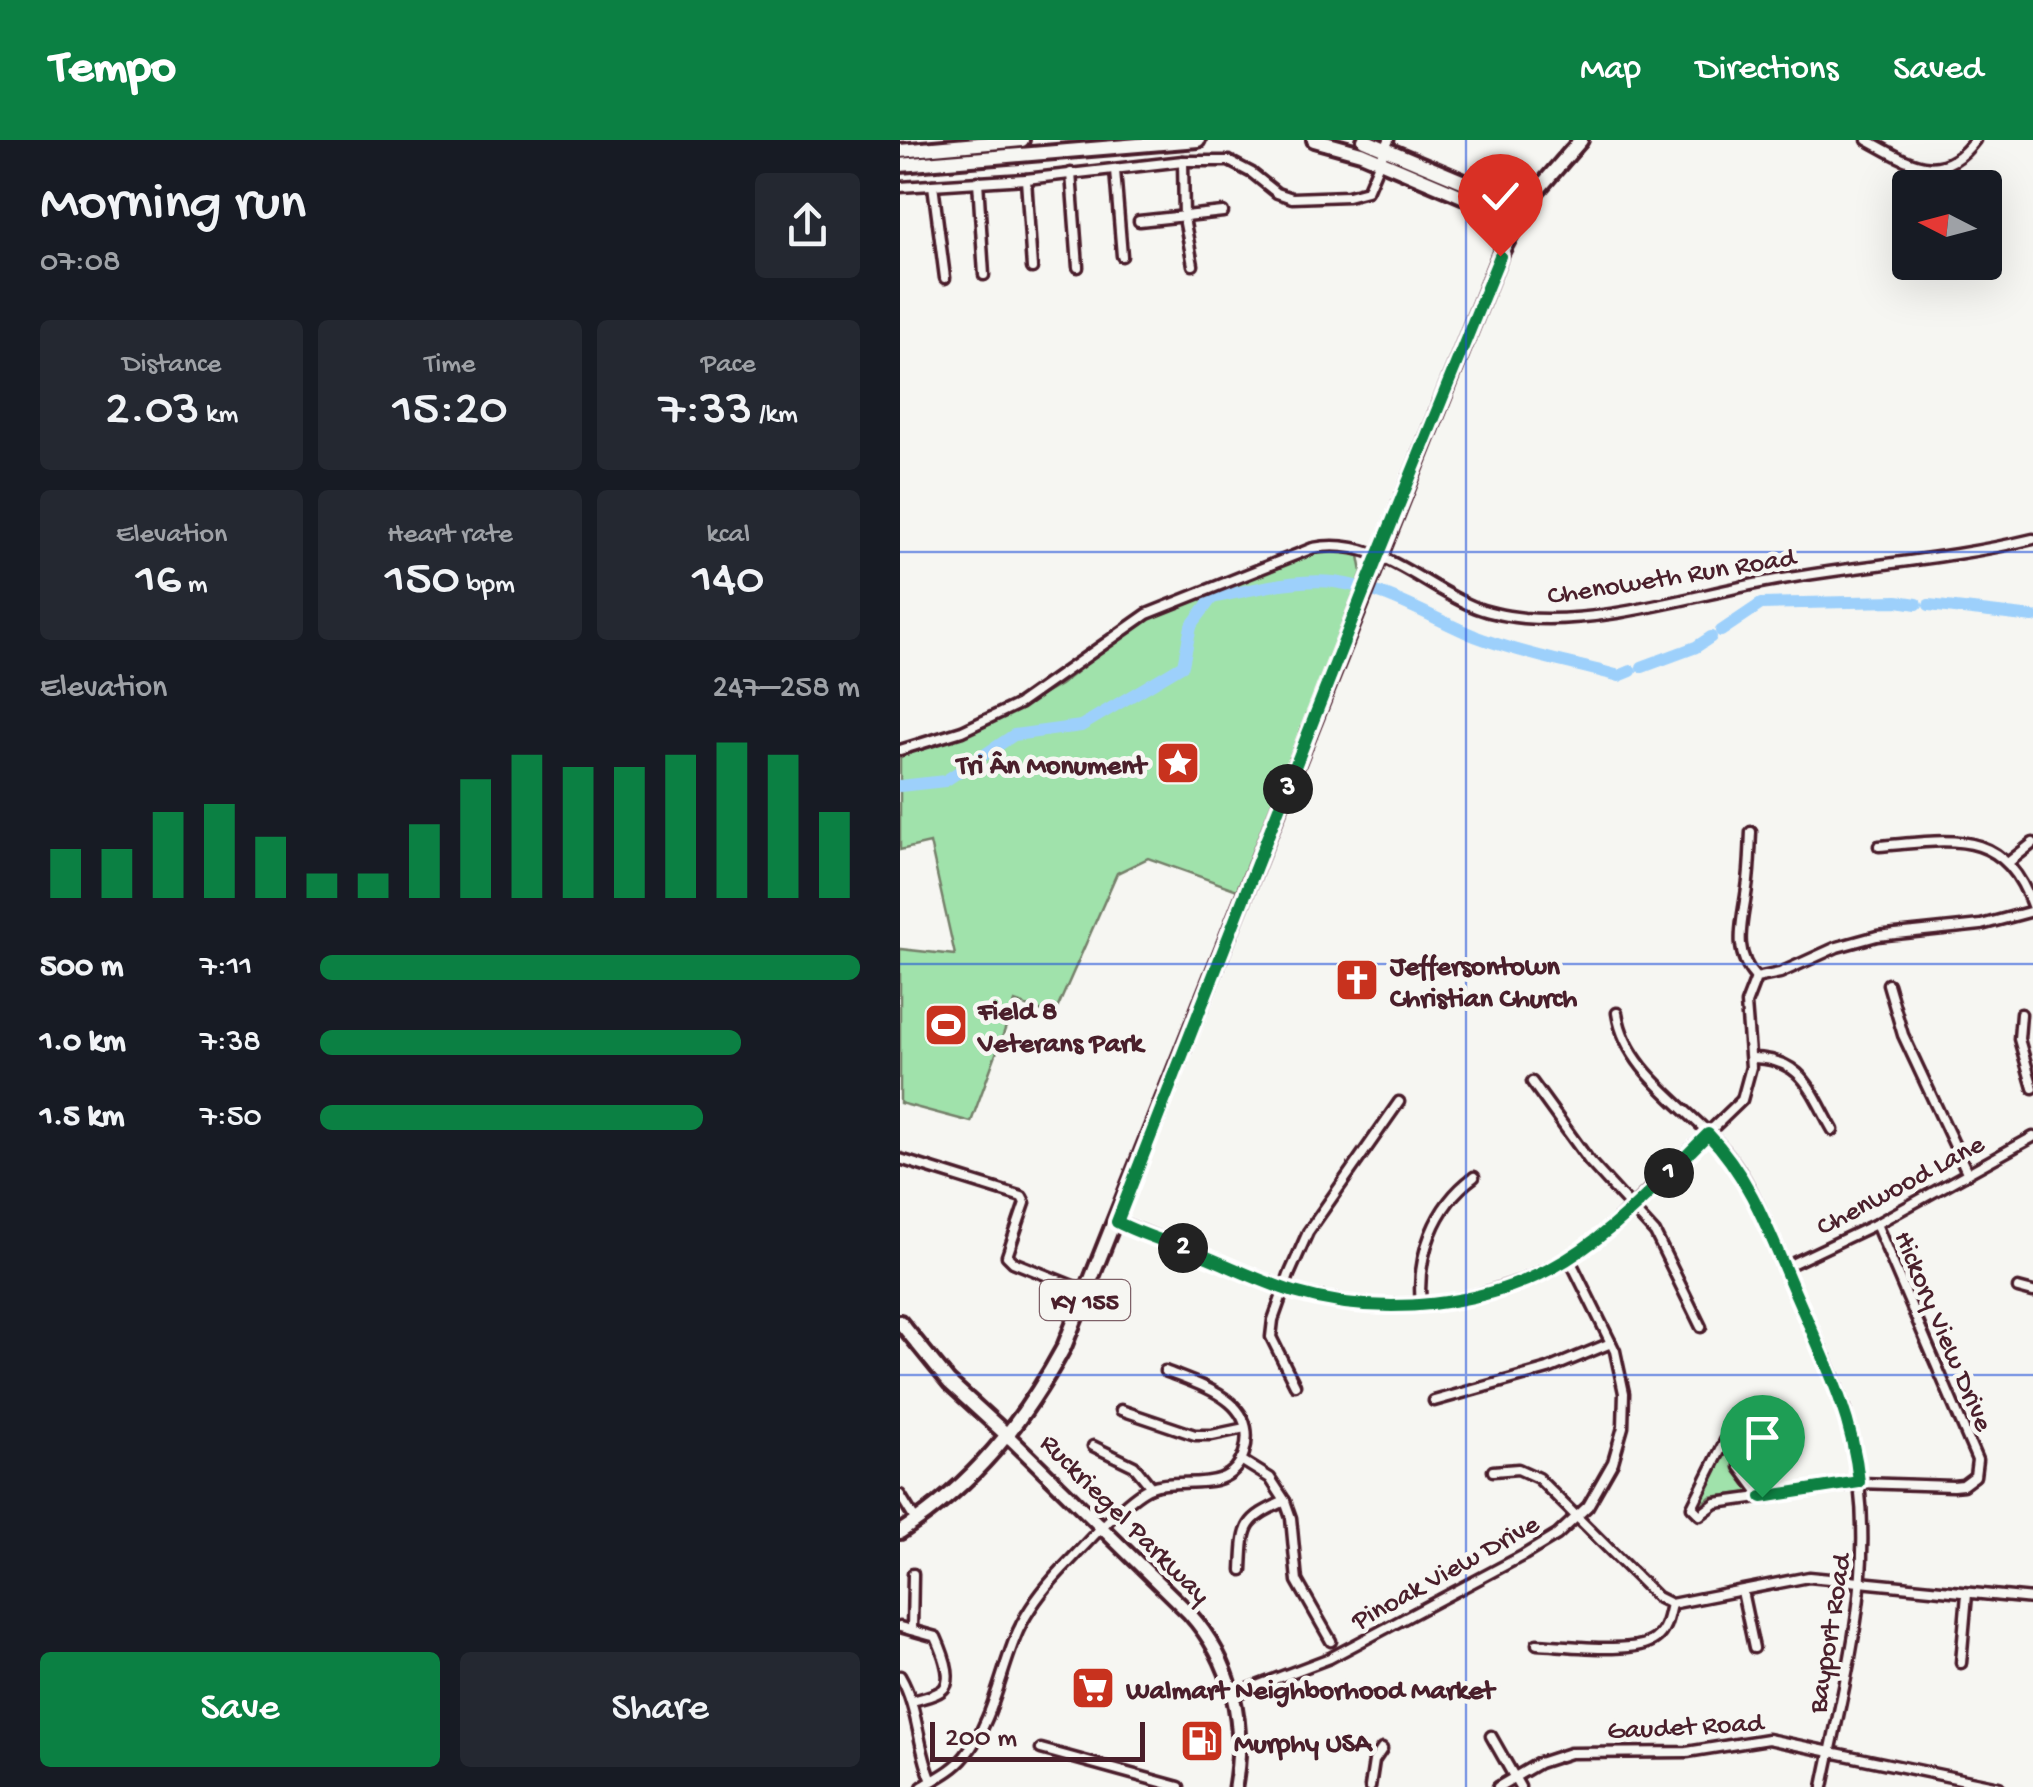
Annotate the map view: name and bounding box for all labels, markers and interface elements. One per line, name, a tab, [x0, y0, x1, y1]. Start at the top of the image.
text: Tempo	[50, 42, 176, 99]
text: Map	[1580, 50, 1641, 91]
text: Directions	[1696, 50, 1838, 91]
text: Saved	[1893, 50, 1983, 91]
pin	[1458, 154, 1543, 257]
icon: check	[1473, 169, 1528, 224]
north arrow	[1892, 170, 2002, 280]
map controls	[1892, 170, 2002, 280]
button: share	[755, 173, 860, 278]
text: Morning run	[40, 174, 306, 238]
text: 07:08	[40, 244, 121, 282]
text: Distance	[122, 349, 221, 382]
text: Time	[424, 349, 476, 382]
text: Pace	[701, 349, 756, 382]
text: 2.03	[105, 382, 199, 441]
text: 15:20	[392, 382, 508, 441]
text: 7:33	[659, 382, 752, 441]
text: km	[199, 399, 238, 432]
text: /km	[752, 399, 798, 432]
text: Elevation	[116, 519, 227, 552]
text: Heart rate	[387, 519, 513, 552]
text: kcal	[706, 519, 750, 552]
street label: Chenoweth Run Road	[1545, 542, 1801, 614]
text: 16	[136, 552, 181, 611]
text: 150	[385, 552, 460, 611]
text: 140	[692, 552, 764, 611]
text: m	[181, 569, 208, 602]
text: bpm	[460, 569, 515, 602]
text: Elevation	[40, 670, 167, 708]
text: 247–258 m	[713, 670, 860, 708]
place icon: Tri Ân Monument	[1155, 740, 1201, 786]
place label: Tri Ân Monument	[955, 751, 1149, 784]
pin: 3	[1263, 764, 1313, 814]
text: 3	[1281, 772, 1295, 805]
text: 500 m	[40, 949, 123, 987]
text: 7:11	[200, 949, 253, 987]
place label: Jeffersontown Christian Church	[1389, 952, 1577, 1017]
church icon: Jeffersontown Christian Church	[1334, 957, 1380, 1003]
place label: Field 8 Veterans Park	[976, 997, 1147, 1062]
sports icon: Field 8 Veterans Park	[923, 1002, 969, 1048]
text: 1.0 km	[40, 1024, 126, 1062]
text: 7:38	[200, 1024, 261, 1062]
text: 1.5 km	[40, 1099, 124, 1137]
text: 7:50	[200, 1099, 262, 1137]
street label: Chenwood Lane	[1812, 1129, 1991, 1245]
pin: 1	[1644, 1148, 1694, 1198]
text: 1	[1663, 1156, 1675, 1189]
pin: 2	[1158, 1223, 1208, 1273]
street label: Hickory View Drive	[1885, 1227, 1999, 1437]
text: 2	[1176, 1231, 1190, 1264]
road number: KY 155	[1040, 1280, 1130, 1320]
pin	[1720, 1395, 1805, 1498]
icon: arrive	[1735, 1410, 1790, 1465]
street label: Ruckriegel Parkway	[1032, 1428, 1216, 1613]
street label: Pinoak View Drive	[1346, 1508, 1546, 1640]
street label: Bayport Road	[1802, 1549, 1861, 1717]
button: Save	[40, 1652, 440, 1767]
button: Share	[460, 1652, 860, 1767]
supermarket icon: Walmart Neighborhood Market	[1070, 1665, 1116, 1711]
place label: Walmart Neighborhood Market	[1125, 1676, 1497, 1709]
street label: Gaudet Road	[1606, 1708, 1767, 1749]
scale bar	[930, 1717, 1145, 1762]
fuel station icon: Murphy USA	[1179, 1718, 1225, 1764]
text: 200 m	[945, 1723, 1017, 1756]
place label: Murphy USA	[1234, 1729, 1374, 1762]

